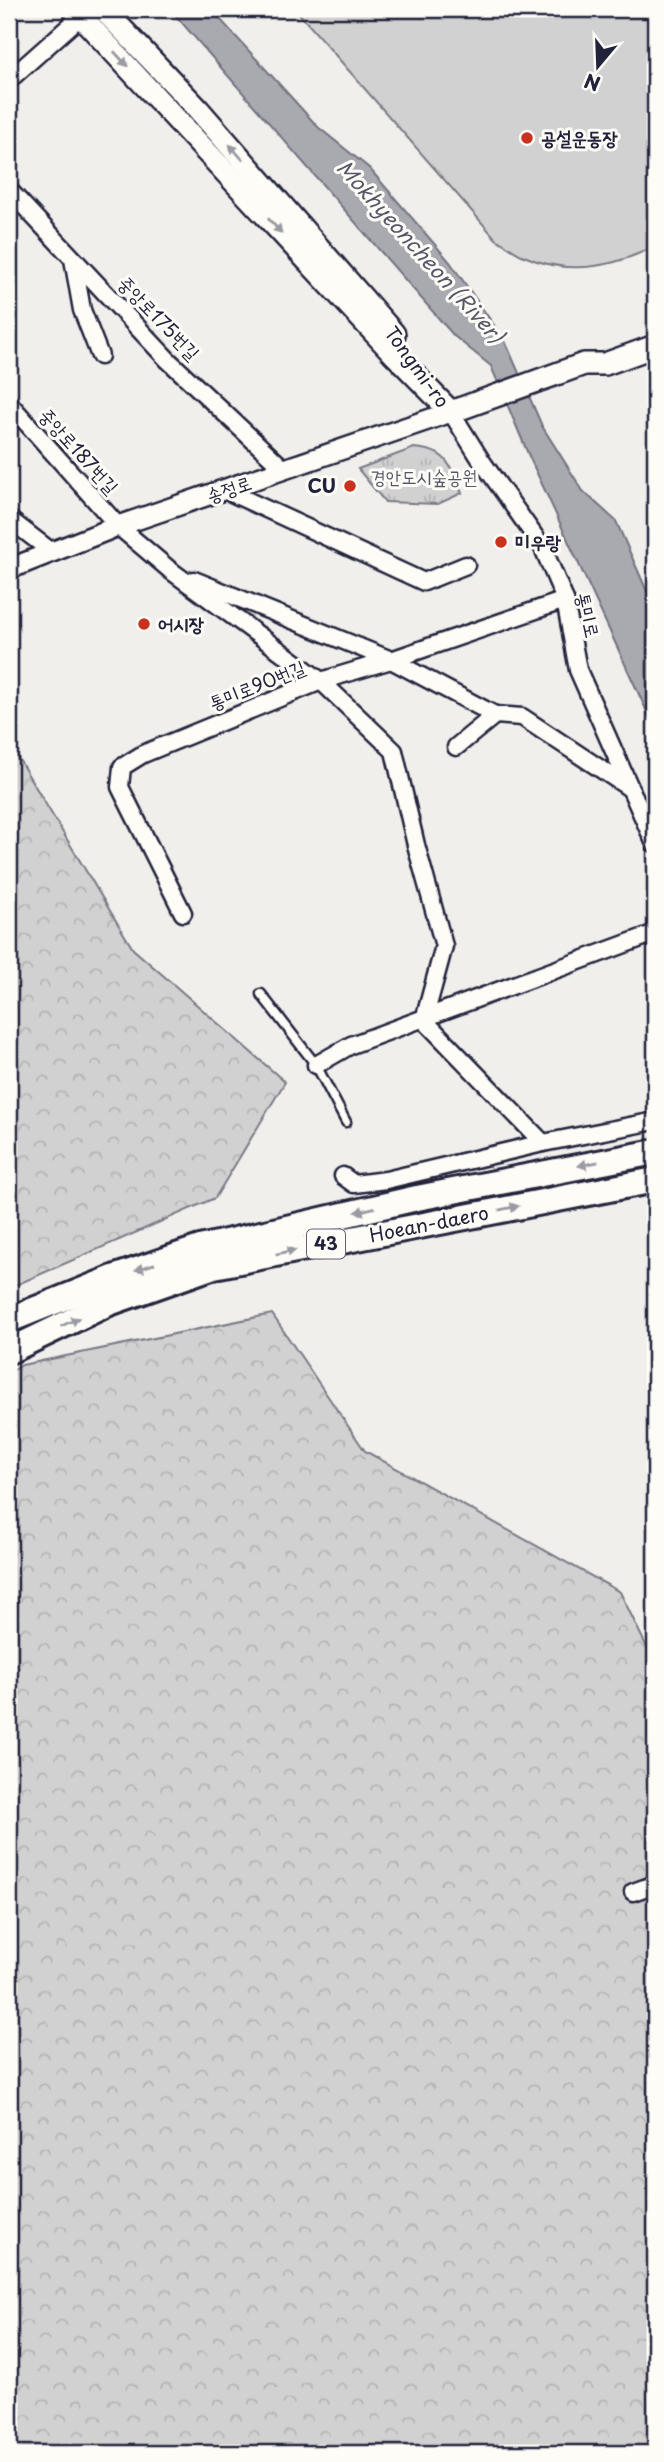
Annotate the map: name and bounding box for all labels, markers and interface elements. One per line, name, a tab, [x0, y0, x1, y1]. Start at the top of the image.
north arrow	[562, 32, 632, 102]
one-way arrow	[113, 50, 129, 68]
text: N	[580, 67, 604, 99]
place label: 공설운동장	[541, 123, 618, 151]
marker: 공설운동장	[519, 130, 535, 146]
one-way arrow	[228, 144, 244, 161]
water label: Mokhyeoncheon (River)	[330, 152, 514, 351]
one-way arrow	[267, 217, 283, 234]
street label: 중앙로175번길	[112, 269, 207, 366]
street label: Tongmi-ro	[379, 320, 457, 413]
street label: 중앙로187번길	[34, 401, 126, 499]
park label: 경안도시숲공원	[370, 462, 478, 490]
street label: 송정로	[202, 467, 255, 509]
place label: CU	[308, 471, 336, 499]
marker: CU	[342, 478, 358, 494]
place label: 미우랑	[515, 527, 562, 555]
marker: 미우랑	[493, 534, 509, 550]
street label: 통미로	[570, 589, 608, 640]
place label: 어시장	[158, 609, 205, 637]
marker: 어시장	[136, 616, 152, 632]
street label: 통미로90번길	[204, 652, 309, 716]
one-way arrow	[577, 1159, 599, 1170]
street label: Hoean-daero	[367, 1198, 491, 1248]
one-way arrow	[498, 1203, 520, 1214]
one-way arrow	[354, 1205, 376, 1216]
road number: 43	[307, 1230, 345, 1259]
one-way arrow	[275, 1247, 297, 1258]
one-way arrow	[135, 1262, 156, 1273]
one-way arrow	[60, 1316, 81, 1327]

